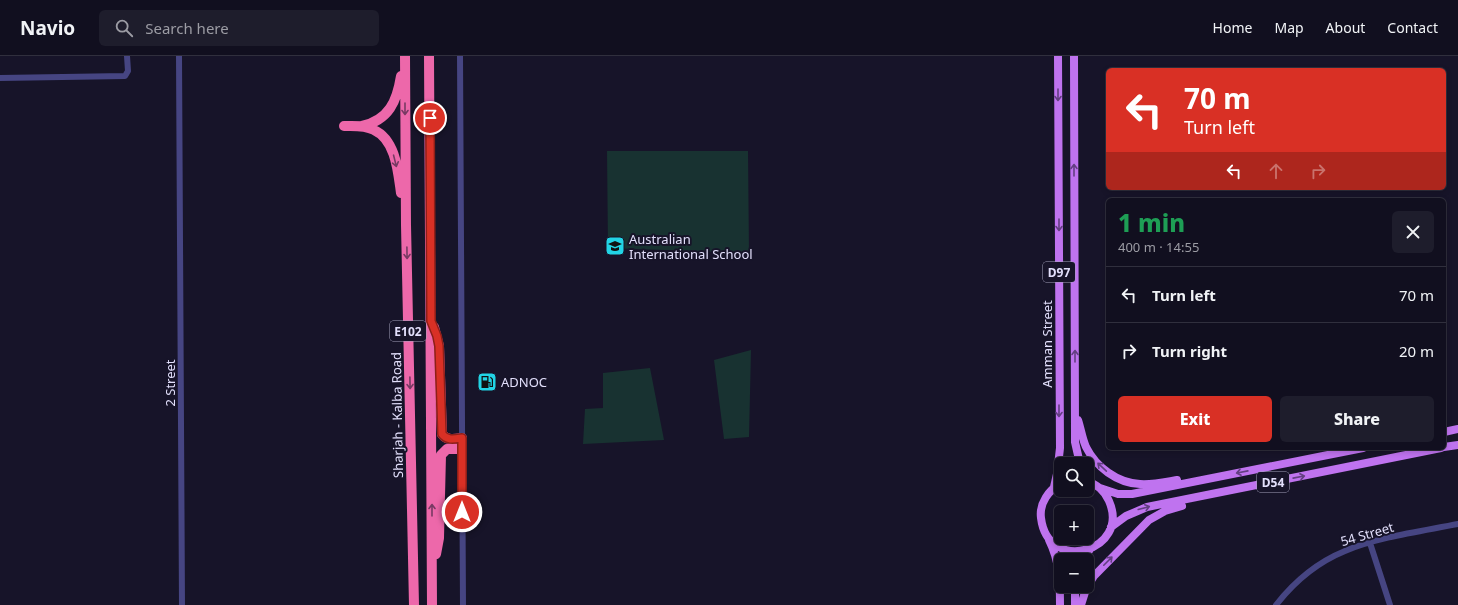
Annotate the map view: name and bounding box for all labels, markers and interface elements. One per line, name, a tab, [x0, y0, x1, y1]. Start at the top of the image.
search box	[99, 10, 379, 46]
text: Navio	[20, 15, 75, 41]
icon: search	[113, 17, 135, 39]
text: Search here	[145, 18, 229, 38]
text: Home	[1213, 18, 1252, 37]
text: Map	[1274, 18, 1304, 37]
text: About	[1326, 18, 1365, 37]
text: Contact	[1387, 18, 1438, 37]
text: 70 m	[1184, 79, 1251, 117]
icon: left	[1118, 84, 1170, 136]
one-way arrow	[1054, 88, 1062, 101]
pin	[413, 101, 447, 135]
one-way arrow	[401, 102, 409, 115]
icon: arrive	[419, 107, 441, 129]
text: Turn left	[1184, 115, 1255, 139]
one-way arrow	[392, 154, 399, 167]
icon: left	[1223, 160, 1245, 182]
icon: ahead	[1265, 160, 1287, 182]
icon: right	[1307, 160, 1329, 182]
one-way arrow	[1070, 164, 1078, 177]
text: 1 min	[1118, 206, 1185, 239]
button: close	[1392, 211, 1434, 253]
one-way arrow	[1055, 218, 1063, 231]
place label: Australian International School	[629, 230, 753, 263]
school or university icon: Australian International School	[604, 235, 626, 257]
text: 400 m · 14:55	[1118, 238, 1199, 256]
one-way arrow	[403, 246, 410, 259]
road number: D97	[1043, 262, 1075, 282]
icon: left	[1118, 284, 1140, 306]
text: Turn left	[1152, 285, 1216, 305]
text: 70 m	[1399, 285, 1434, 305]
street label: Amman Street	[1038, 300, 1056, 388]
road number: E102	[390, 321, 426, 341]
icon: right	[1118, 340, 1140, 362]
text: Turn right	[1152, 341, 1227, 361]
text: 20 m	[1399, 341, 1434, 361]
one-way arrow	[1071, 350, 1079, 363]
street label: Sharjah - Kalba Road	[387, 352, 407, 478]
street label: 2 Street	[161, 359, 179, 407]
fuel station icon: ADNOC	[476, 371, 498, 393]
place label: ADNOC	[501, 373, 547, 391]
one-way arrow	[406, 376, 413, 389]
button: Exit	[1118, 396, 1272, 442]
button: Share	[1280, 396, 1434, 442]
one-way arrow	[1055, 404, 1063, 417]
map controls	[1054, 457, 1094, 593]
button: search	[1054, 457, 1094, 497]
one-way arrow	[1097, 462, 1107, 472]
one-way arrow	[1236, 468, 1249, 476]
road number: D54	[1257, 472, 1289, 492]
one-way arrow	[1292, 472, 1305, 480]
position arrow	[441, 491, 483, 533]
one-way arrow	[428, 504, 436, 517]
one-way arrow	[1137, 504, 1150, 512]
button: +	[1054, 505, 1094, 545]
street label: 54 Street	[1338, 518, 1396, 550]
button: −	[1054, 553, 1094, 593]
one-way arrow	[1103, 556, 1113, 566]

